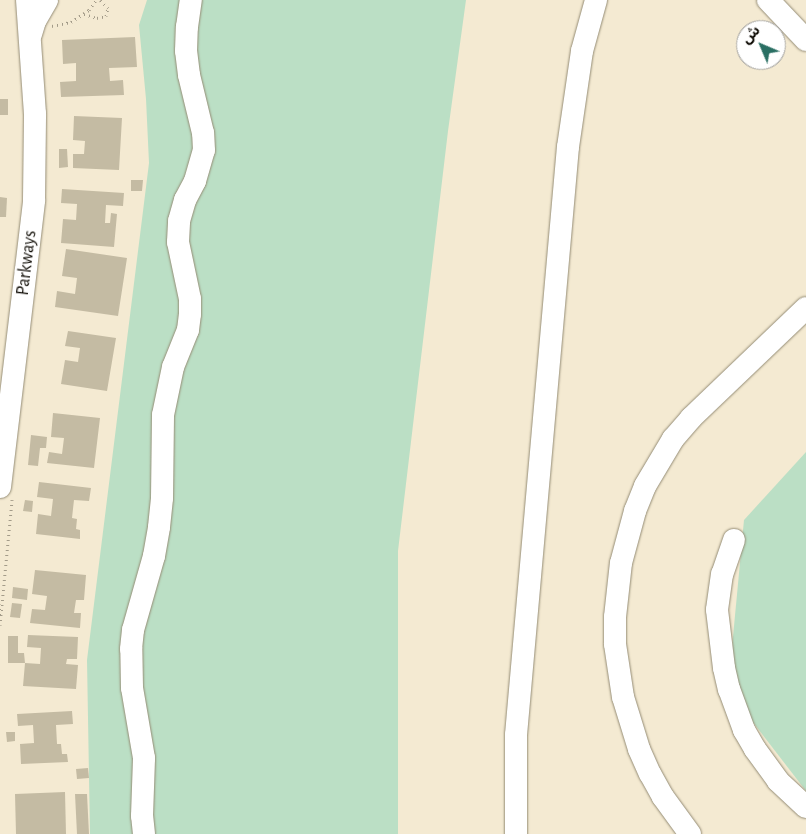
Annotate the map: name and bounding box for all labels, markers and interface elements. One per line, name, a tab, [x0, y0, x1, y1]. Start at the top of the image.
north arrow	[736, 20, 786, 70]
text: ش	[739, 23, 763, 47]
street label: Parkways	[12, 229, 42, 297]

